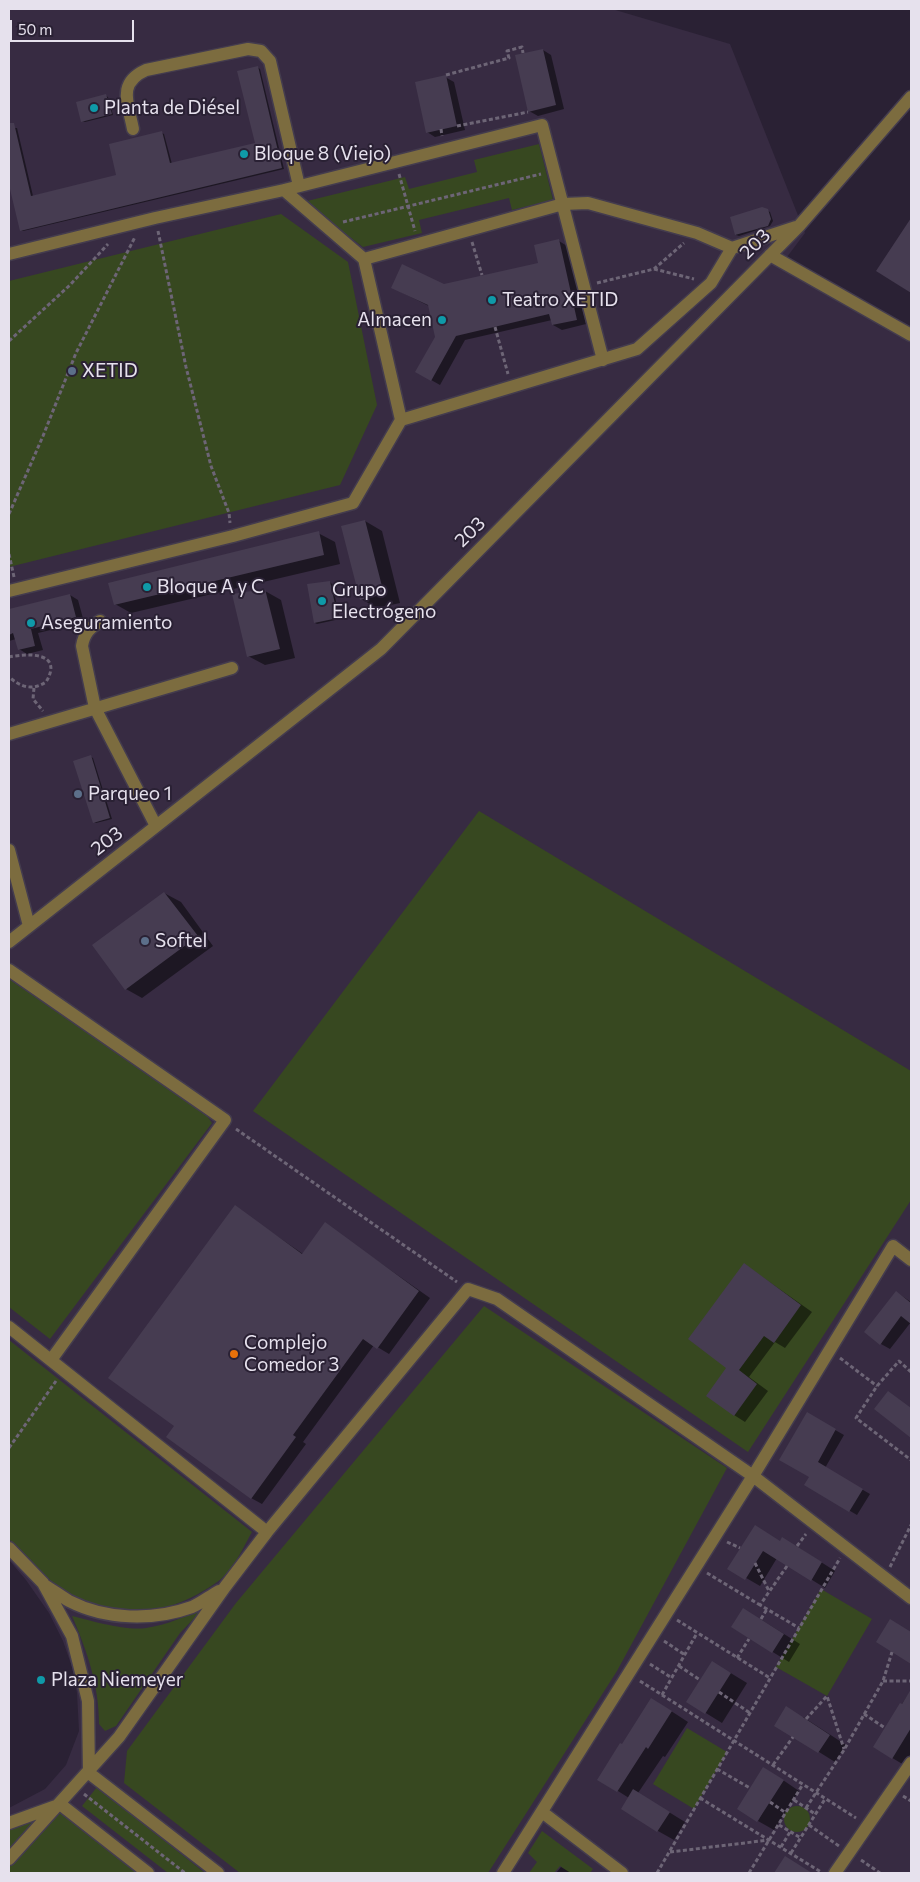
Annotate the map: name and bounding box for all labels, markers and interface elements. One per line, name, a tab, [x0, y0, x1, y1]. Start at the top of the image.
scale bar	[12, 10, 136, 42]
text: 50 m	[18, 20, 52, 38]
place label: Planta de Diésel	[104, 97, 240, 119]
marker: Planta de Diésel	[88, 102, 100, 114]
place label: Bloque 8 (Viejo)	[254, 143, 391, 165]
marker: Bloque 8 (Viejo)	[238, 148, 250, 160]
street label: 203	[735, 224, 775, 264]
place label: Teatro XETID	[502, 289, 618, 311]
marker: Teatro XETID	[486, 294, 498, 306]
place label: Almacen	[357, 309, 432, 331]
marker: Almacen	[436, 314, 448, 326]
place label: XETID	[82, 360, 138, 382]
marker: XETID	[66, 365, 78, 377]
street label: 203	[450, 512, 490, 552]
place label: Bloque A y C	[157, 576, 264, 598]
place label: Grupo Electrógeno	[332, 579, 436, 623]
marker: Bloque A y C	[141, 581, 153, 593]
marker: Grupo Electrógeno	[316, 595, 328, 607]
place label: Aseguramiento	[41, 612, 172, 634]
marker: Aseguramiento	[25, 617, 37, 629]
place label: Parqueo 1	[88, 783, 172, 805]
marker: Parqueo 1	[72, 788, 84, 800]
street label: 203	[87, 822, 127, 860]
place label: Softel	[155, 930, 207, 952]
marker: Softel	[139, 935, 151, 947]
place label: Complejo Comedor 3	[244, 1332, 339, 1376]
marker: Complejo Comedor 3	[228, 1348, 240, 1360]
place label: Plaza Niemeyer	[51, 1669, 183, 1691]
marker: Plaza Niemeyer	[35, 1674, 47, 1686]

